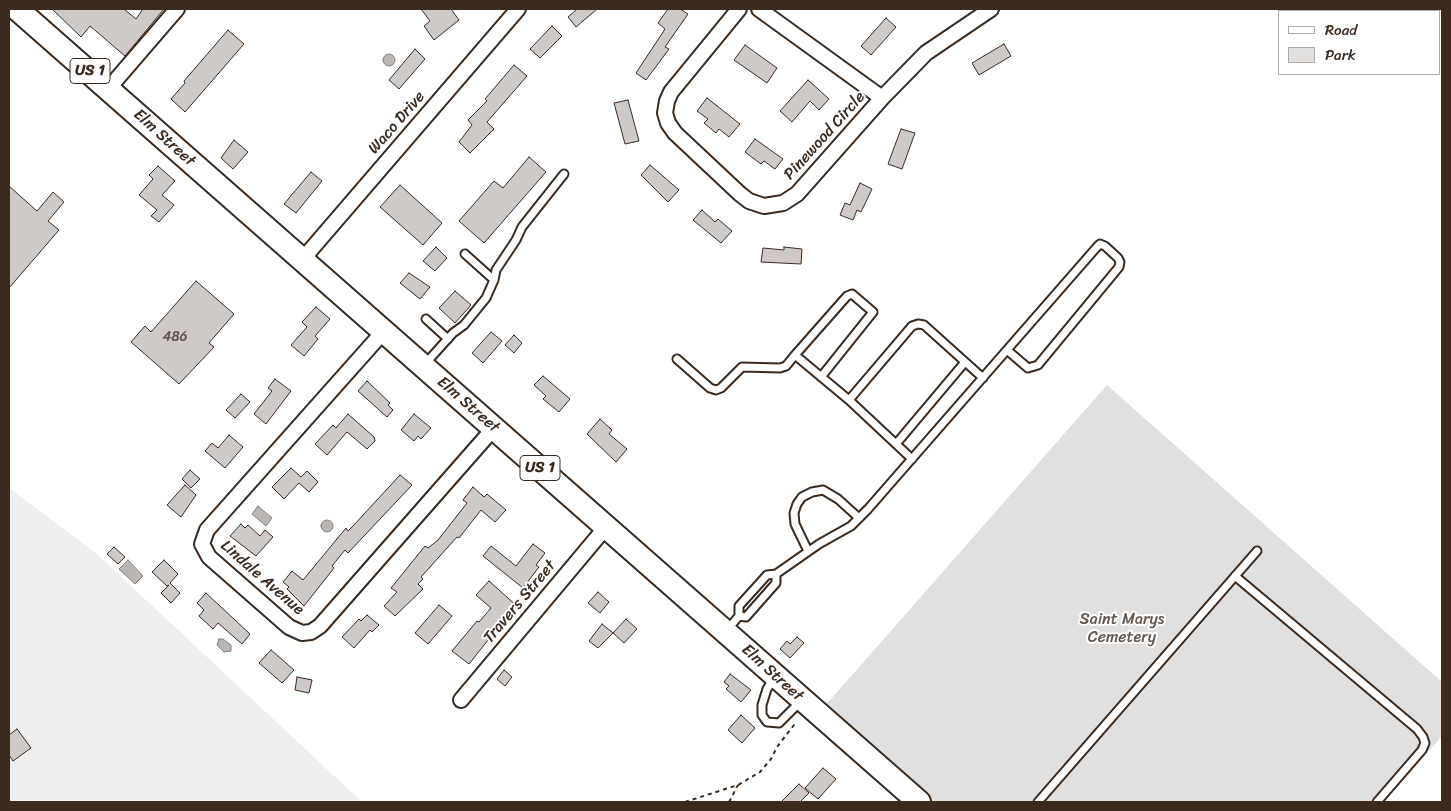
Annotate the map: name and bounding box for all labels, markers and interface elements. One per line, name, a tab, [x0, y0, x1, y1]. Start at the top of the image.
legend	[1278, 10, 1441, 75]
text: Road	[1325, 17, 1357, 43]
text: Park	[1325, 42, 1356, 68]
road number: US 1	[70, 58, 110, 84]
street label: Waco Drive	[365, 88, 429, 158]
street label: Pinewood Circle	[780, 88, 870, 184]
street label: Elm Street	[129, 105, 199, 171]
house number: 486	[162, 329, 188, 345]
street label: Elm Street	[433, 373, 503, 437]
road number: US 1	[520, 456, 560, 480]
street label: Lindale Avenue	[216, 537, 308, 619]
street label: Travers Street	[480, 557, 560, 647]
park label: Saint Marys Cemetery	[1080, 610, 1164, 648]
street label: Elm Street	[737, 640, 807, 706]

